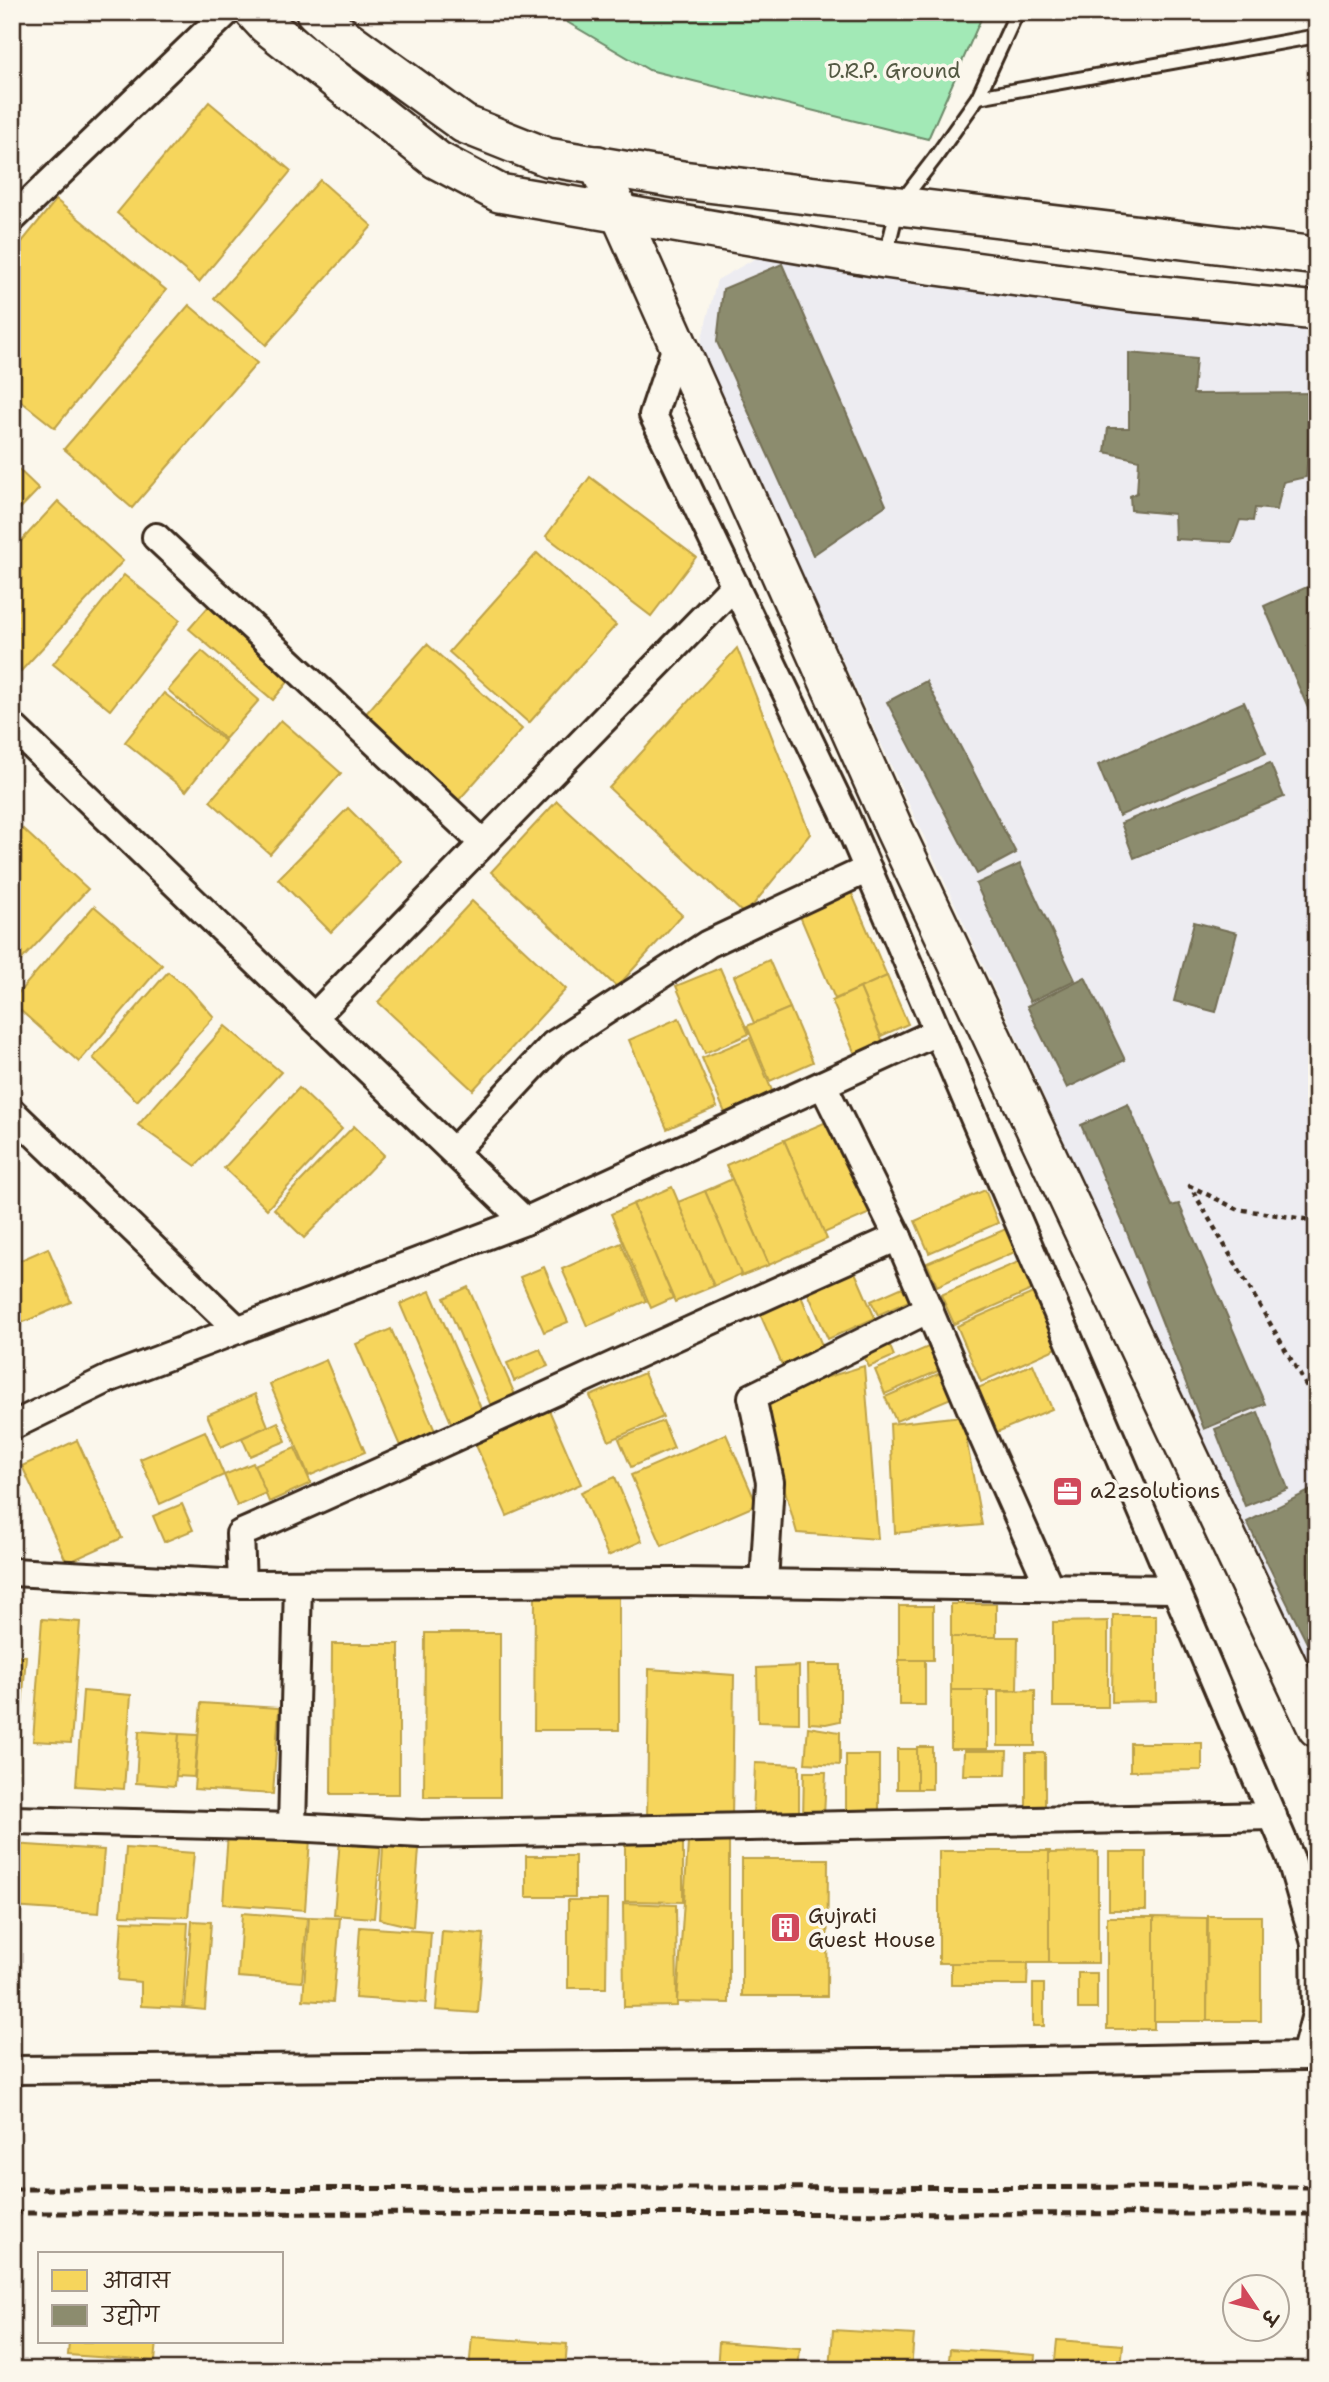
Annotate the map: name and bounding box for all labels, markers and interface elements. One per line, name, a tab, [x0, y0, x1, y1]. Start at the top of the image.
park label: D.R.P. Ground	[827, 57, 961, 85]
office icon: a2zsolutions	[1050, 1474, 1084, 1508]
place label: a2zsolutions	[1090, 1477, 1220, 1505]
place label: Gujrati Guest House	[808, 1902, 936, 1954]
building icon: Gujrati Guest House	[768, 1911, 802, 1945]
legend	[38, 2252, 284, 2344]
text: आवास	[102, 2267, 171, 2295]
north arrow	[1220, 2274, 1290, 2344]
text: उद्योग	[101, 2299, 160, 2329]
text: उ	[1254, 2303, 1285, 2332]

